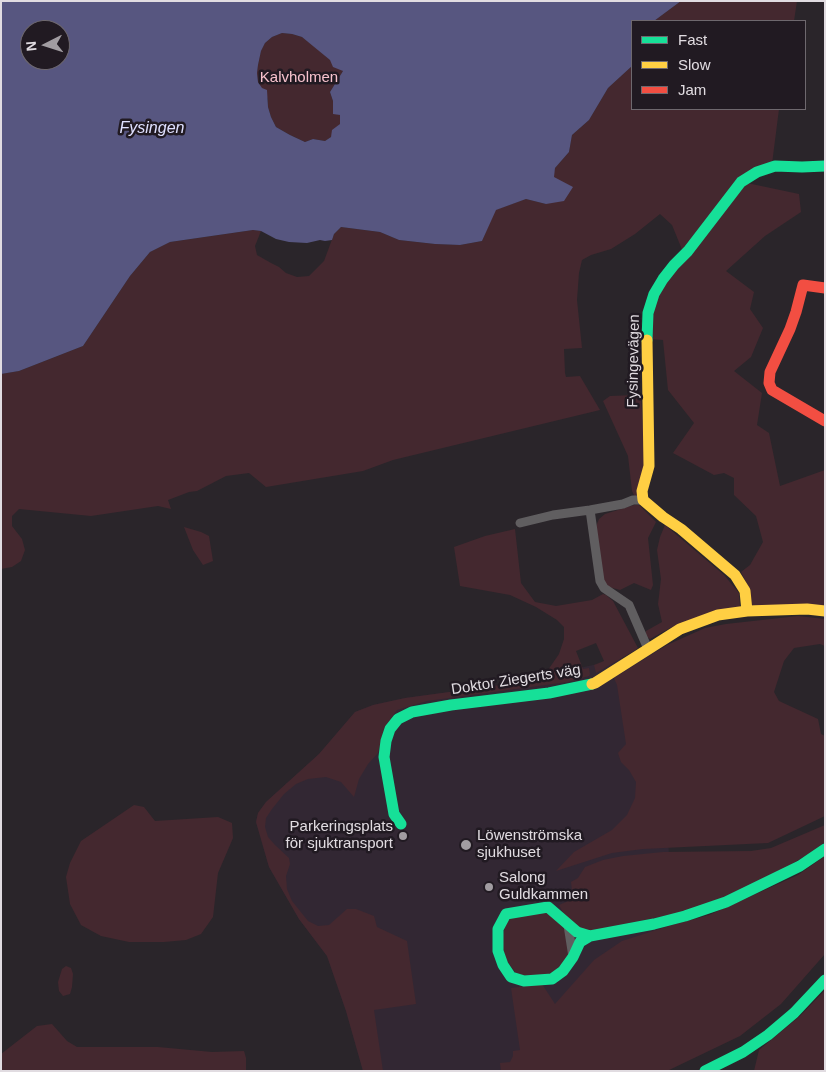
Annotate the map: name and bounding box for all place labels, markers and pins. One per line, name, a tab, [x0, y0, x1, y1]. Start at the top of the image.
place label: Parkeringsplats för sjuktransport	[285, 818, 393, 853]
place label: Löwenströmska sjukhuset	[477, 827, 582, 862]
marker: Parkeringsplats för sjuktransport	[397, 830, 409, 842]
marker: Löwenströmska sjukhuset	[459, 838, 473, 852]
place label: Salong Guldkammen	[499, 869, 588, 904]
marker: Salong Guldkammen	[483, 881, 495, 893]

